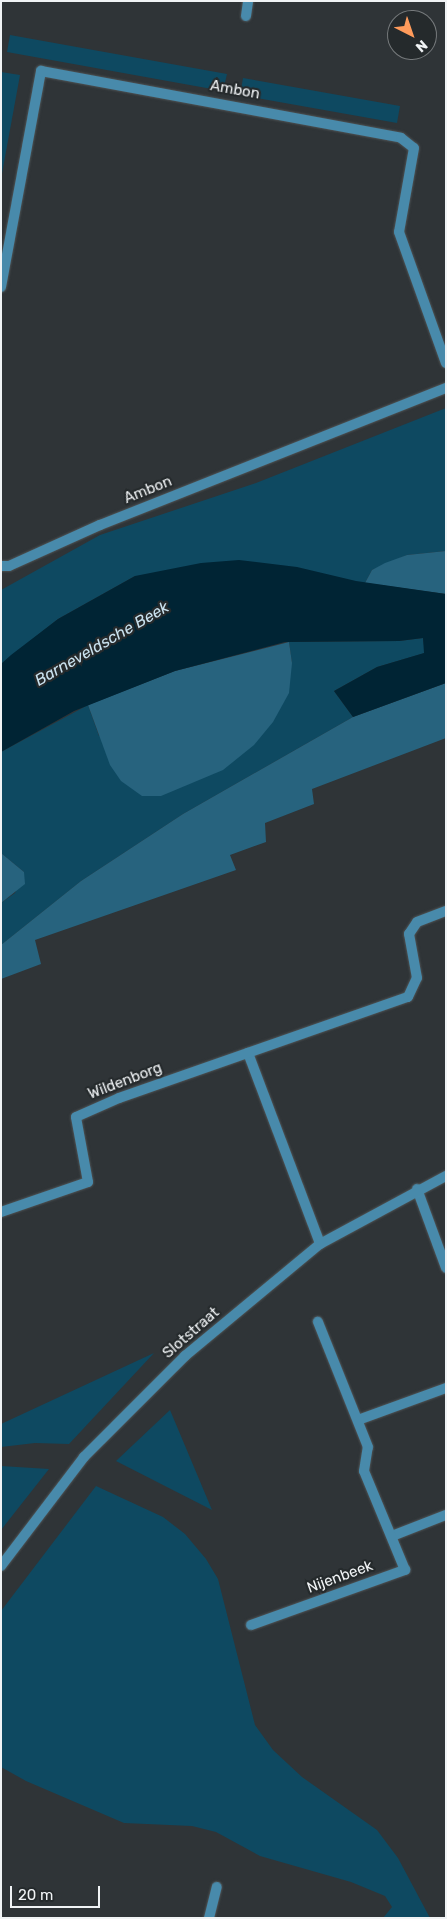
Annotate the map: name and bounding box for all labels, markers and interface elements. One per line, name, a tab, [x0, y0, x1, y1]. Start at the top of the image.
north arrow	[387, 10, 437, 60]
text: N	[412, 36, 431, 56]
street label: Ambon	[209, 77, 261, 103]
street label: Ambon	[121, 472, 175, 508]
water label: Barneveldsche Beek	[31, 598, 173, 690]
street label: Wildenborg	[85, 1059, 165, 1103]
street label: Slotstraat	[159, 1304, 223, 1362]
street label: Nijenbeek	[305, 1557, 375, 1597]
scale bar	[12, 1876, 102, 1908]
text: 20 m	[18, 1886, 53, 1904]

